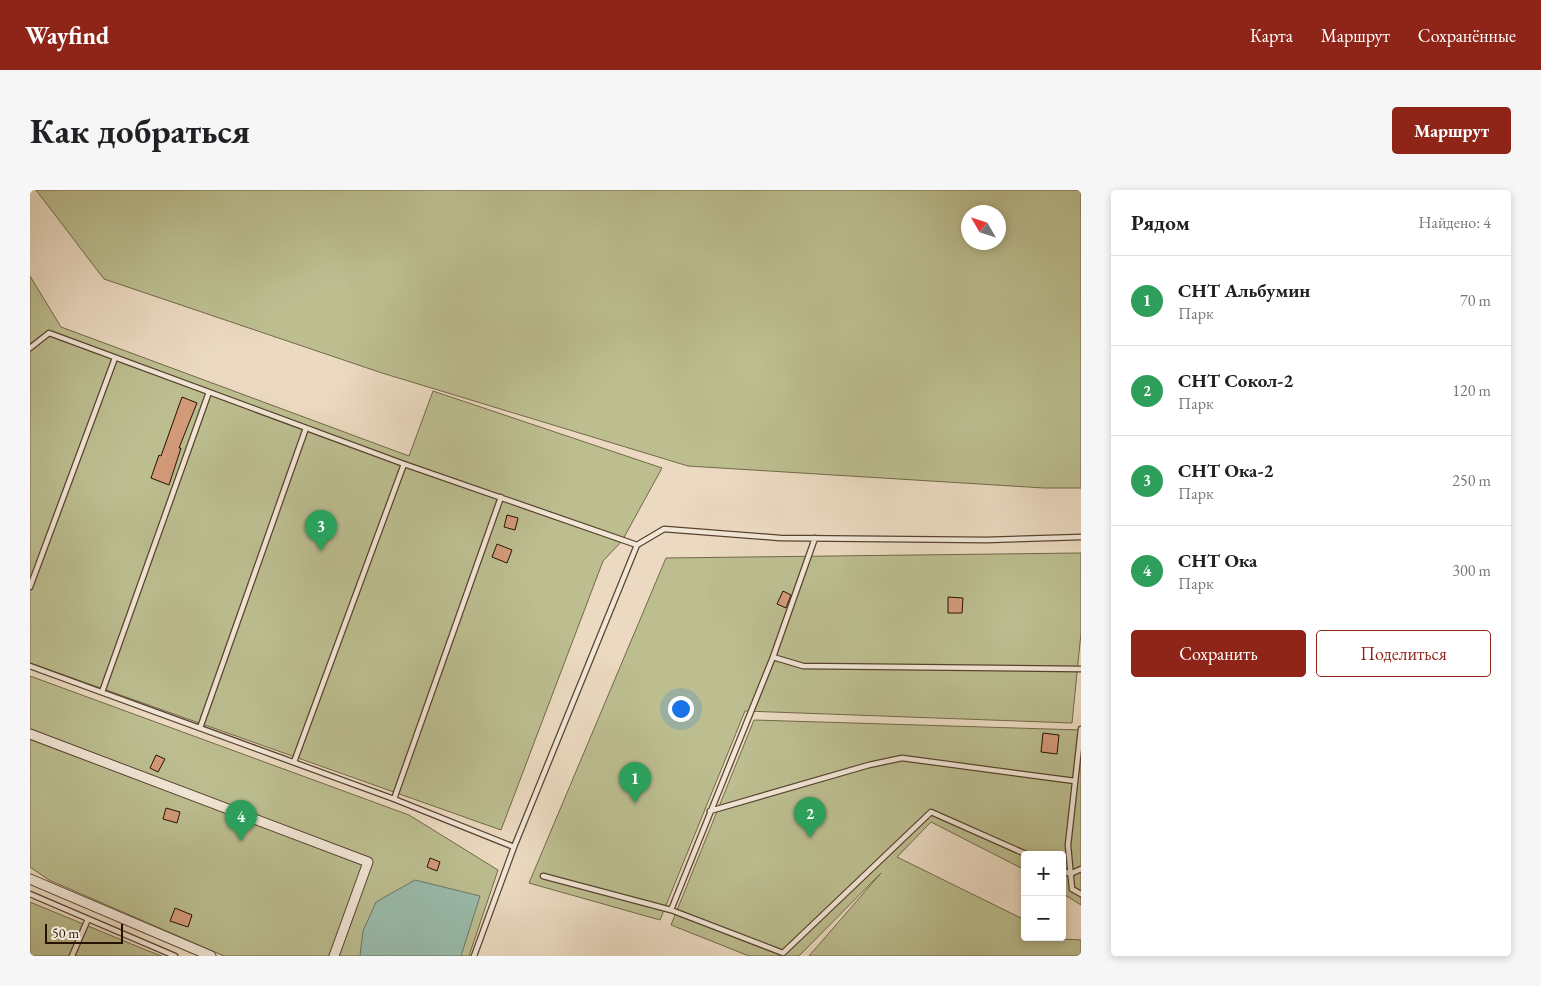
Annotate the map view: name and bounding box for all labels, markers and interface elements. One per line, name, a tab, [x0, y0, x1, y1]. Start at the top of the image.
text: Wayfind	[25, 20, 109, 51]
text: Карта	[1250, 24, 1293, 47]
text: Маршрут	[1321, 24, 1390, 47]
text: Сохранённые	[1418, 24, 1516, 47]
button: Маршрут	[1392, 107, 1511, 154]
text: Как добраться	[30, 108, 250, 153]
north arrow	[961, 205, 1006, 250]
text: Рядом	[1131, 209, 1190, 236]
text: Найдено: 4	[1419, 212, 1491, 233]
text: СНТ Альбумин	[1178, 278, 1310, 303]
text: 1	[1143, 290, 1151, 311]
text: 70 m	[1460, 290, 1491, 311]
text: Парк	[1178, 303, 1214, 324]
text: СНТ Сокол-2	[1178, 368, 1293, 393]
text: 2	[1143, 380, 1151, 401]
text: 120 m	[1452, 380, 1491, 401]
text: Парк	[1178, 393, 1214, 414]
text: СНТ Ока-2	[1178, 458, 1273, 483]
text: 3	[1143, 470, 1151, 491]
text: 250 m	[1452, 470, 1491, 491]
text: Парк	[1178, 483, 1214, 504]
pin: 3	[305, 510, 337, 551]
text: СНТ Ока	[1178, 548, 1257, 573]
text: 4	[1143, 560, 1151, 581]
text: 300 m	[1452, 560, 1491, 581]
text: Парк	[1178, 573, 1214, 594]
button: Сохранить	[1131, 630, 1306, 677]
button: Поделиться	[1316, 630, 1491, 677]
your location	[668, 696, 694, 722]
pin: 1	[619, 762, 651, 803]
pin: 2	[794, 797, 826, 838]
pin: 4	[225, 800, 257, 841]
map controls	[1021, 851, 1066, 941]
button: +	[1021, 851, 1066, 896]
button: −	[1021, 896, 1066, 941]
scale bar	[45, 921, 122, 944]
text: 50 m	[52, 924, 79, 942]

